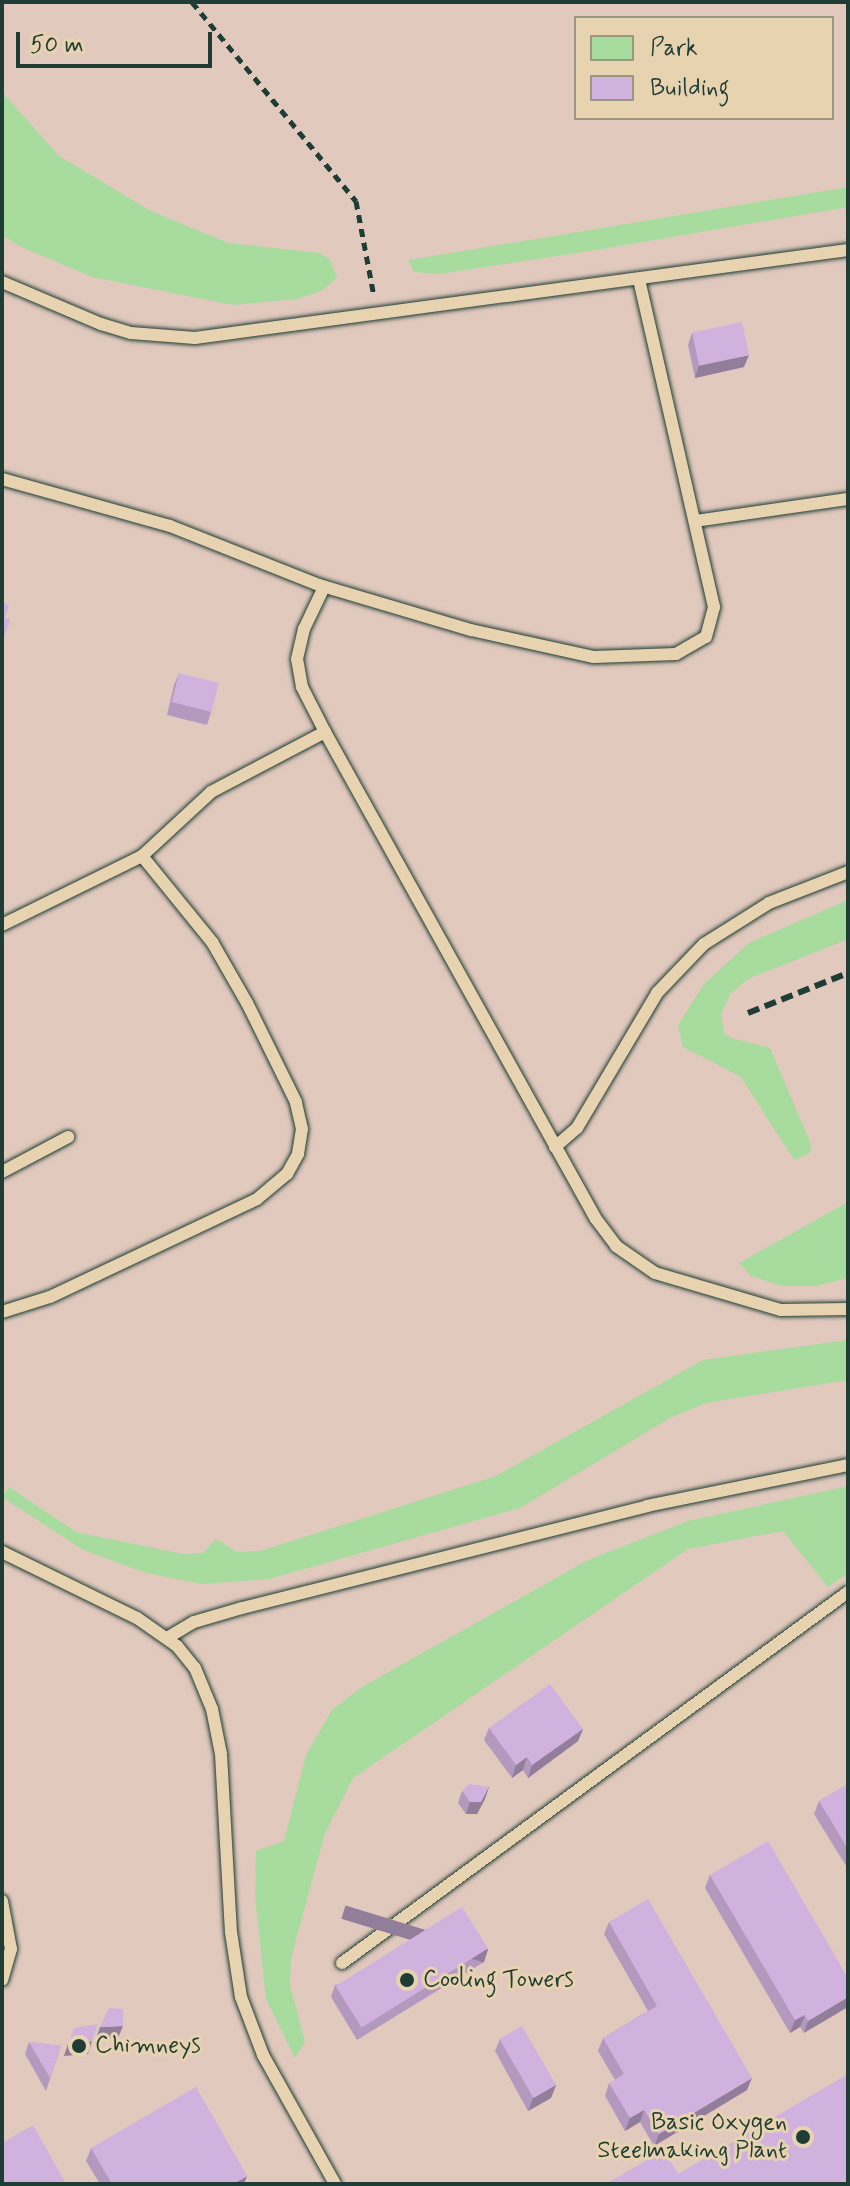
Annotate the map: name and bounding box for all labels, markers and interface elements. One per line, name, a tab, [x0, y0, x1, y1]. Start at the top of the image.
scale bar	[20, 16, 216, 66]
legend	[574, 16, 834, 120]
text: 50 m	[30, 30, 84, 61]
text: Park	[650, 33, 698, 64]
text: Building	[650, 73, 730, 104]
place label: Cooling Towers	[423, 1966, 573, 1994]
marker: Cooling Towers	[398, 1971, 416, 1989]
place label: Chimneys	[95, 2032, 201, 2060]
marker: Chimneys	[70, 2037, 88, 2055]
place label: Basic Oxygen Steelmaking Plant	[584, 2109, 787, 2165]
marker: Basic Oxygen Steelmaking Plant	[794, 2128, 812, 2146]

